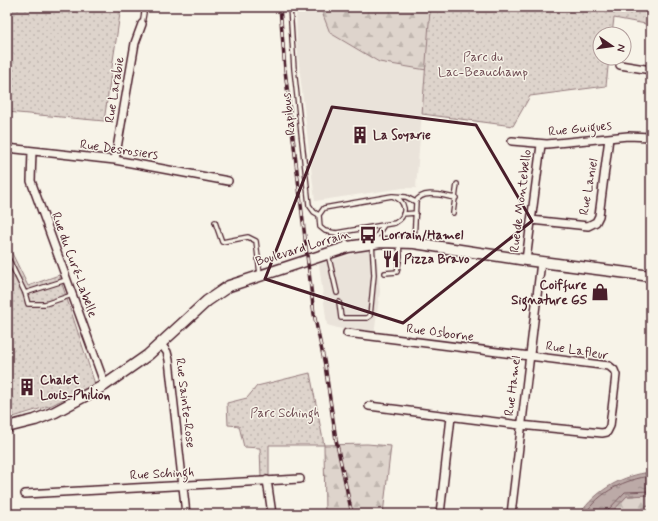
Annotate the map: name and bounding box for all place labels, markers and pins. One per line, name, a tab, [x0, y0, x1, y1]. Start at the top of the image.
building icon: La Soyarie	[350, 125, 370, 145]
place label: La Soyarie	[373, 127, 431, 144]
bus stop icon: Lorrain/Hamel	[358, 225, 378, 245]
place label: Lorrain/Hamel	[381, 227, 464, 244]
restaurant icon: Pizza Bravo	[381, 249, 401, 269]
place label: Pizza Bravo	[404, 251, 470, 268]
place label: Coiffure Signature GS	[511, 277, 588, 312]
shop icon: Coiffure Signature GS	[590, 282, 610, 302]
place label: Chalet Louis-Philion	[40, 372, 111, 404]
building icon: Chalet Louis-Philion	[17, 377, 37, 397]

